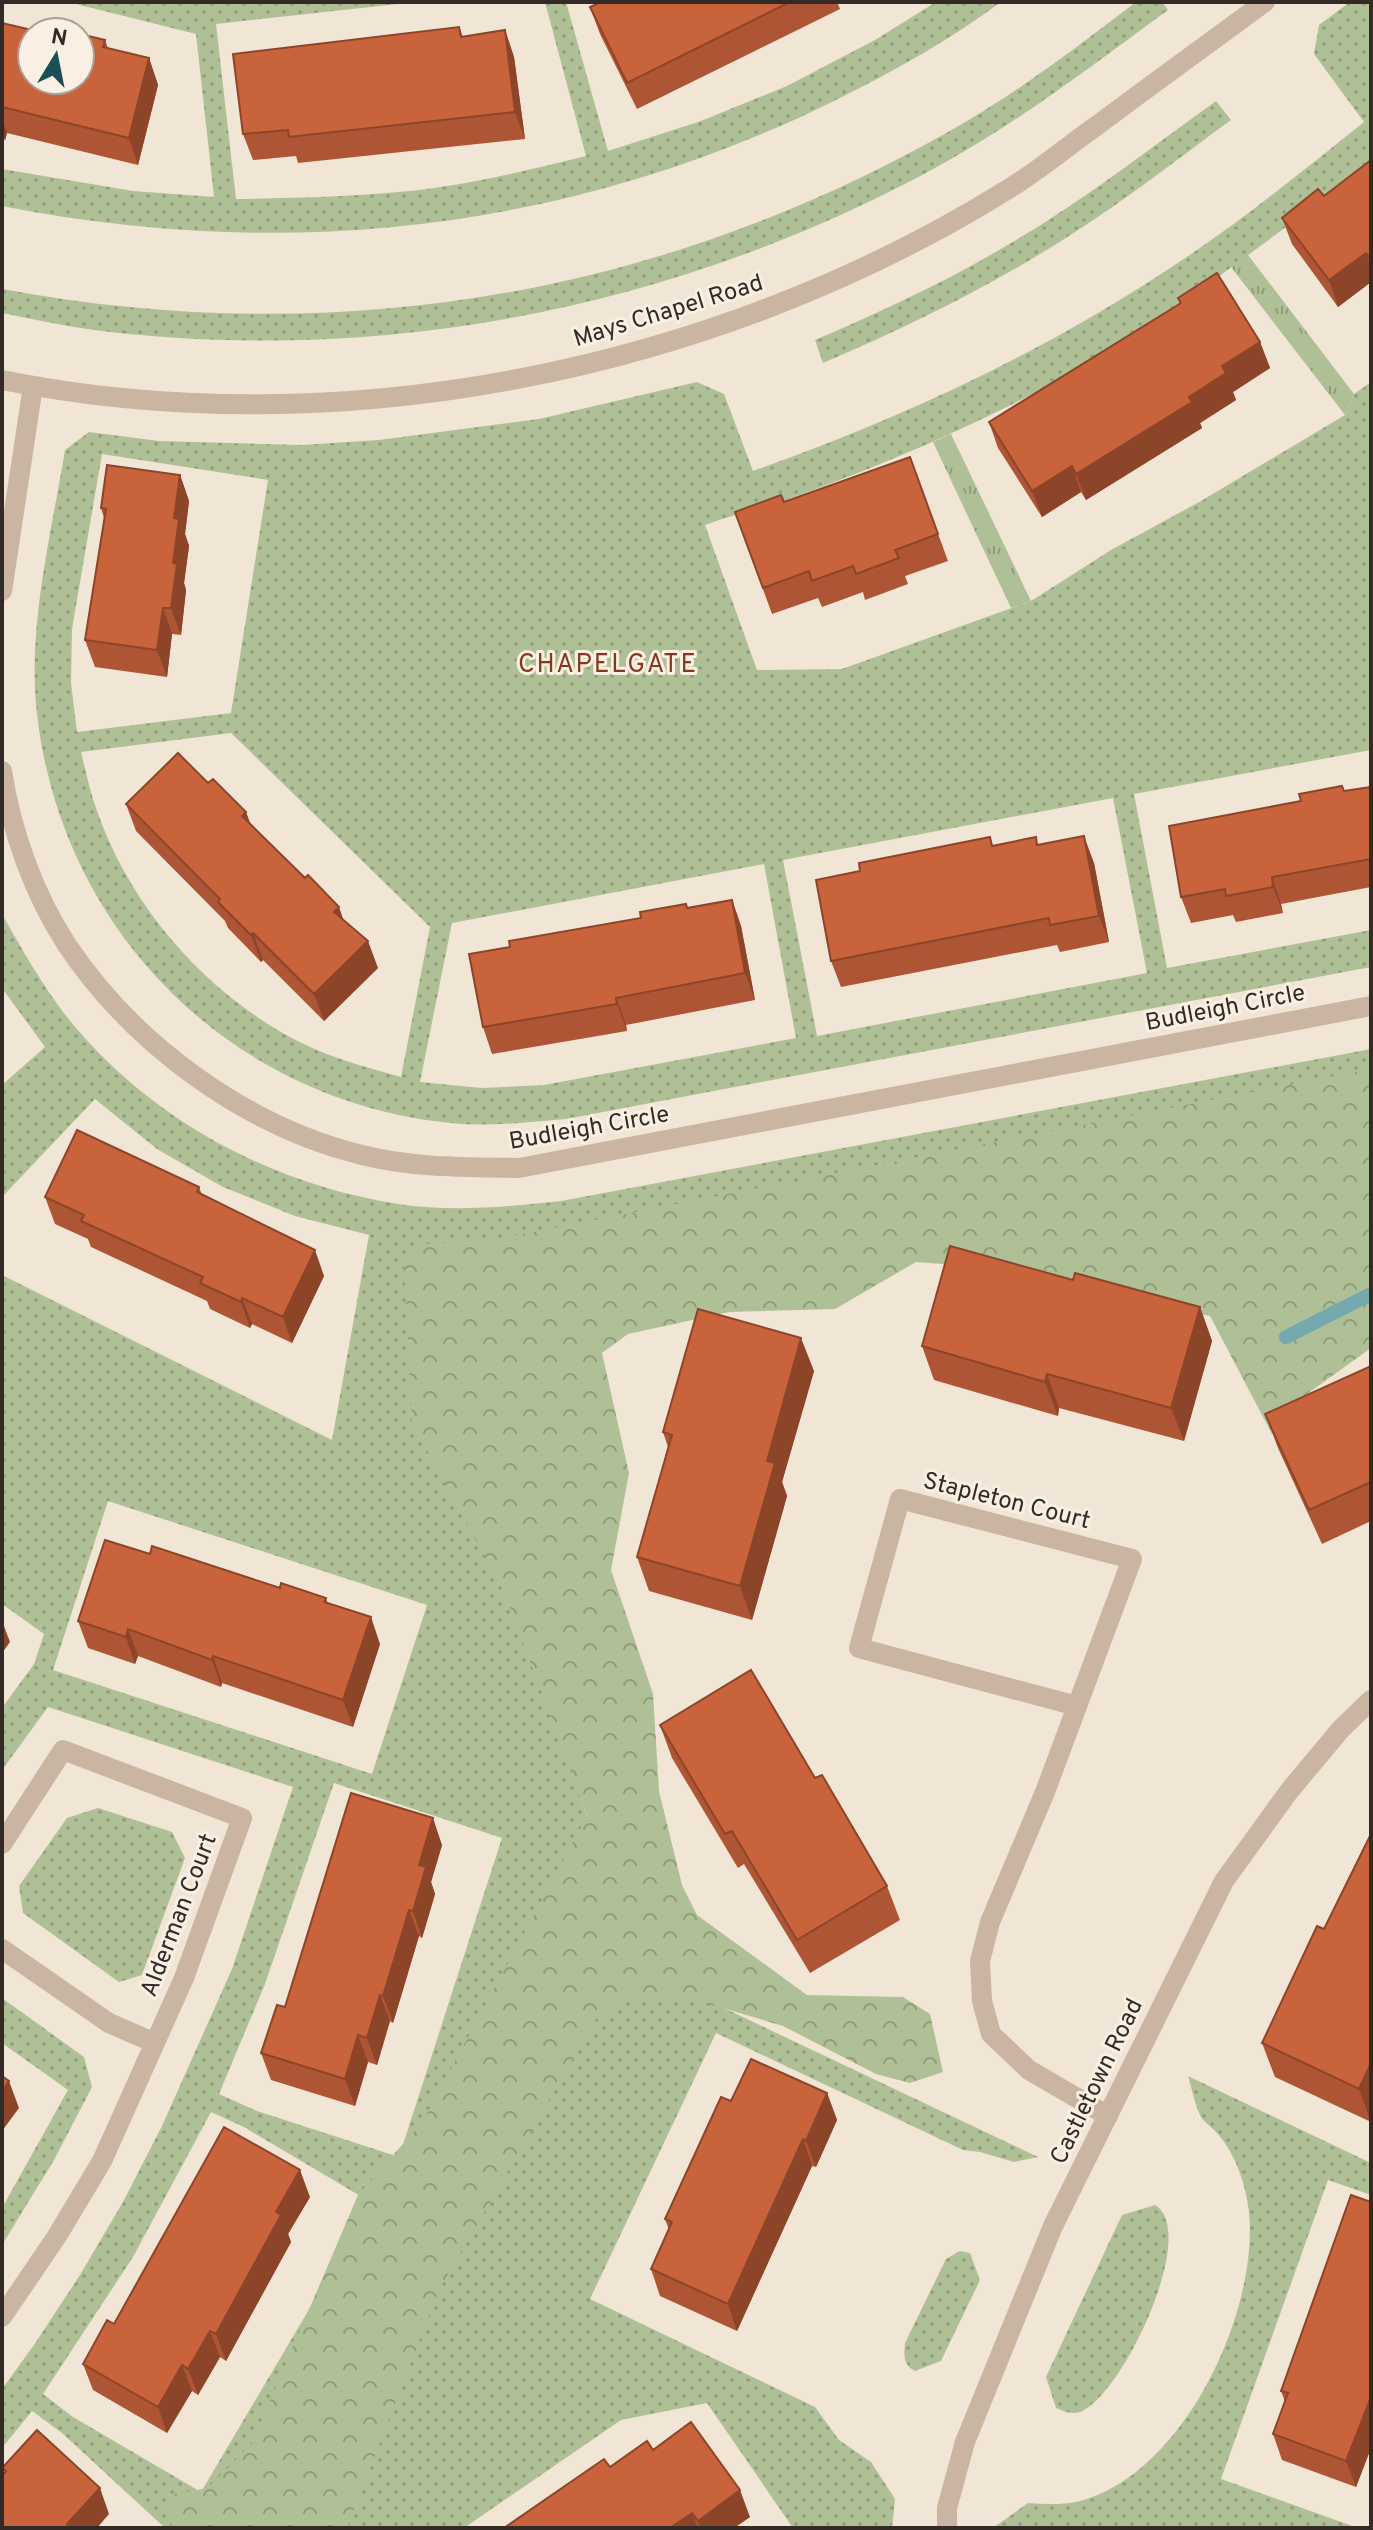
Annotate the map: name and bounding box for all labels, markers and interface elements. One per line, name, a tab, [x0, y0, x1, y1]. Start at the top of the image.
north arrow	[16, 16, 96, 96]
text: N	[49, 24, 69, 53]
street label: Mays Chapel Road	[570, 269, 767, 355]
district label: CHAPELGATE	[518, 649, 698, 682]
street label: Budleigh Circle	[1143, 979, 1308, 1039]
street label: Budleigh Circle	[507, 1100, 672, 1158]
street label: Stapleton Court	[920, 1467, 1093, 1537]
street label: Alderman Court	[135, 1830, 225, 2002]
street label: Castletown Road	[1045, 1994, 1151, 2170]

